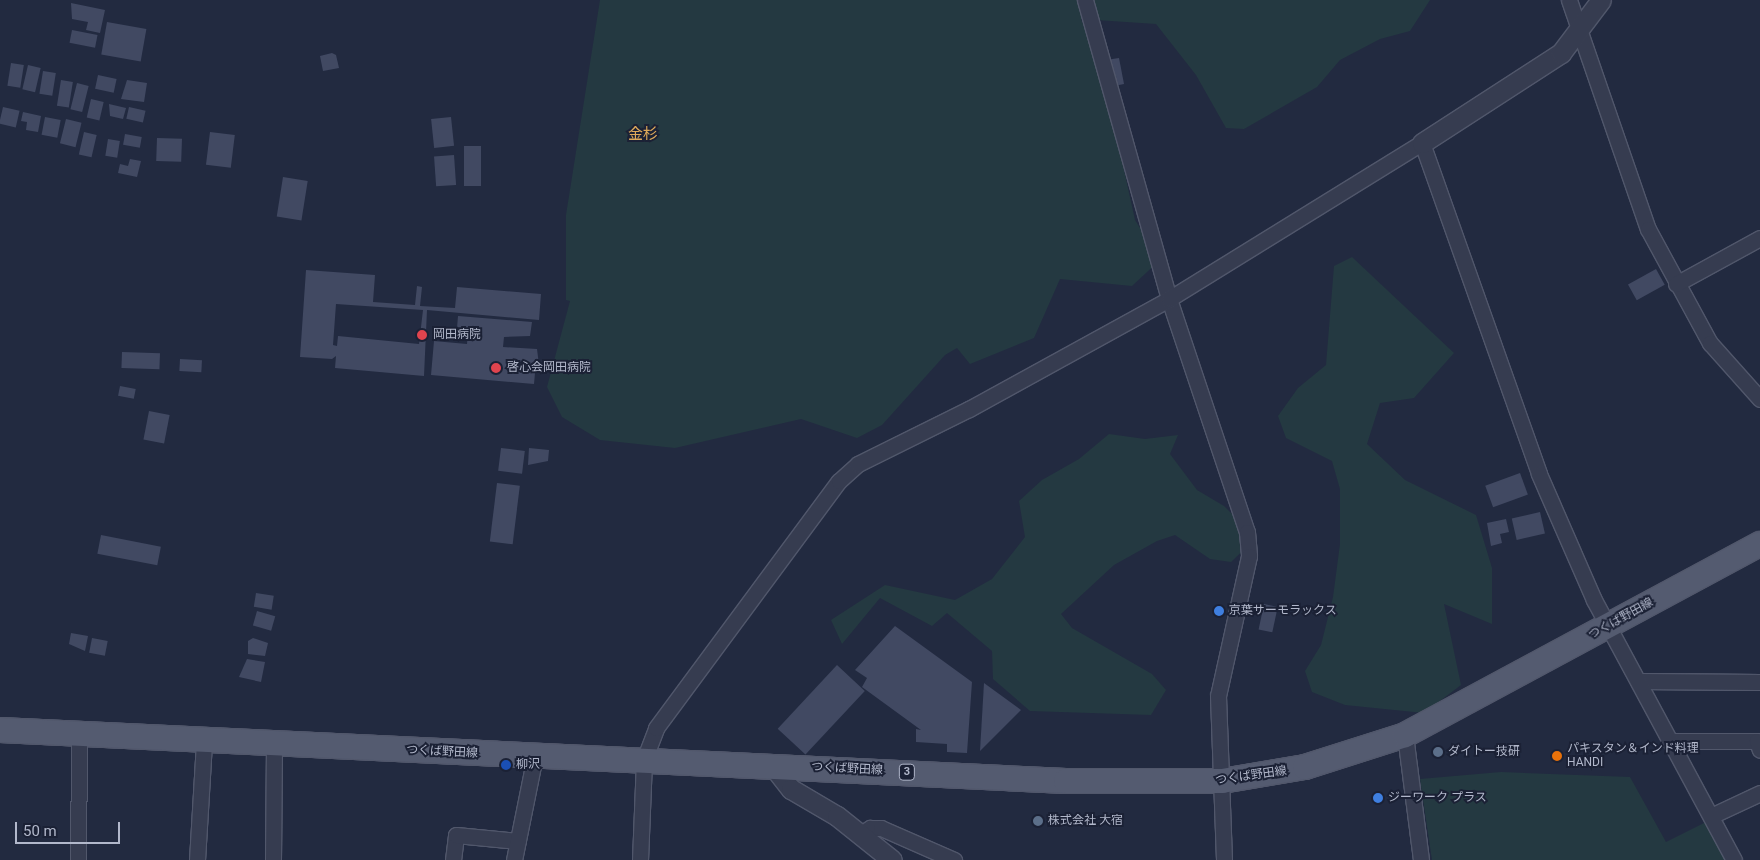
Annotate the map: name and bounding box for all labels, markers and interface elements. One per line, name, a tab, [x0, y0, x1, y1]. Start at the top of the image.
district label: 金杉	[628, 126, 658, 144]
marker: 岡田病院	[415, 328, 429, 342]
place label: 岡田病院	[433, 328, 481, 342]
marker: 啓心会岡田病院	[489, 361, 503, 375]
place label: 啓心会岡田病院	[507, 361, 591, 375]
street label: つくば野田線	[1586, 595, 1656, 643]
place label: 京葉サーモラックス	[1229, 604, 1337, 618]
marker: 京葉サーモラックス	[1213, 605, 1225, 617]
place label: パキスタン＆インド料理 HANDI	[1567, 742, 1699, 770]
street label: つくば野田線	[406, 743, 478, 761]
place label: ダイトー技研	[1448, 745, 1520, 759]
marker: ダイトー技研	[1432, 746, 1444, 758]
marker: パキスタン＆インド料理 HANDI	[1551, 750, 1563, 762]
place label: 柳沢	[516, 758, 540, 772]
marker: 柳沢	[500, 759, 512, 771]
street label: つくば野田線	[811, 760, 883, 778]
road number: 3	[898, 764, 916, 780]
street label: つくば野田線	[1214, 764, 1288, 788]
place label: ジーワーク プラス	[1388, 791, 1487, 805]
marker: ジーワーク プラス	[1372, 792, 1384, 804]
scale bar	[18, 812, 122, 844]
place label: 株式会社 大宿	[1048, 814, 1123, 828]
marker: 株式会社 大宿	[1032, 815, 1044, 827]
text: 50 m	[23, 822, 57, 840]

